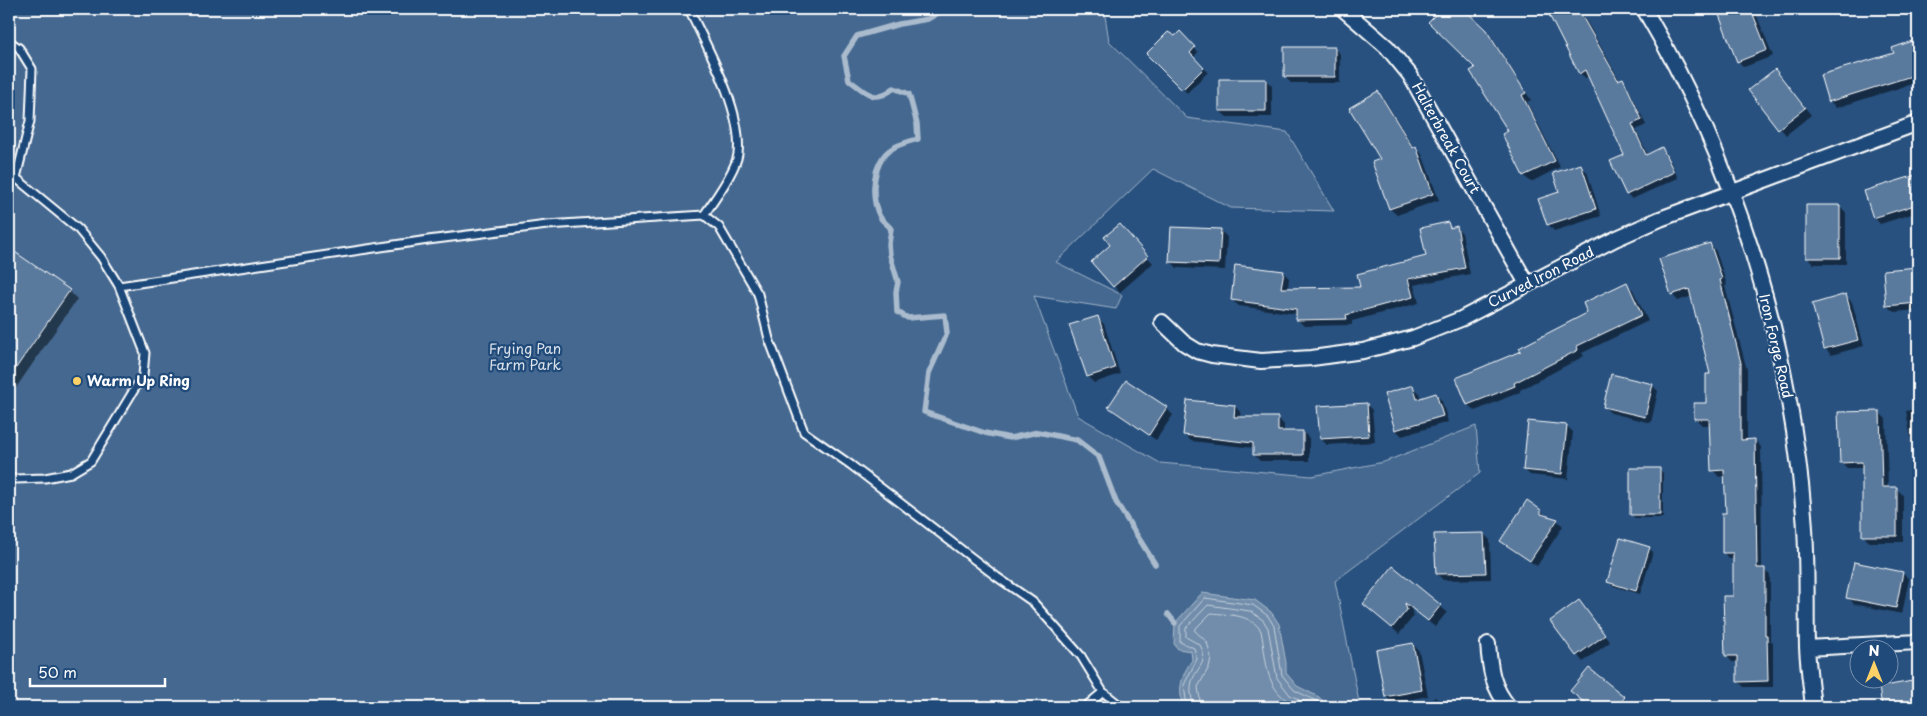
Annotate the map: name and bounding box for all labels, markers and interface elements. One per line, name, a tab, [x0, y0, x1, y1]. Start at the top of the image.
street label: Halterbreak Court	[1407, 78, 1486, 197]
street label: Curved Iron Road	[1484, 241, 1598, 312]
street label: Iron Forge Road	[1754, 292, 1799, 400]
park label: Frying Pan Farm Park	[489, 338, 561, 375]
place label: Warm Up Ring	[87, 370, 190, 391]
marker: Warm Up Ring	[71, 375, 83, 387]
north arrow	[1850, 638, 1900, 688]
text: N	[1868, 640, 1880, 661]
scale bar	[30, 656, 165, 688]
text: 50 m	[38, 660, 77, 683]

